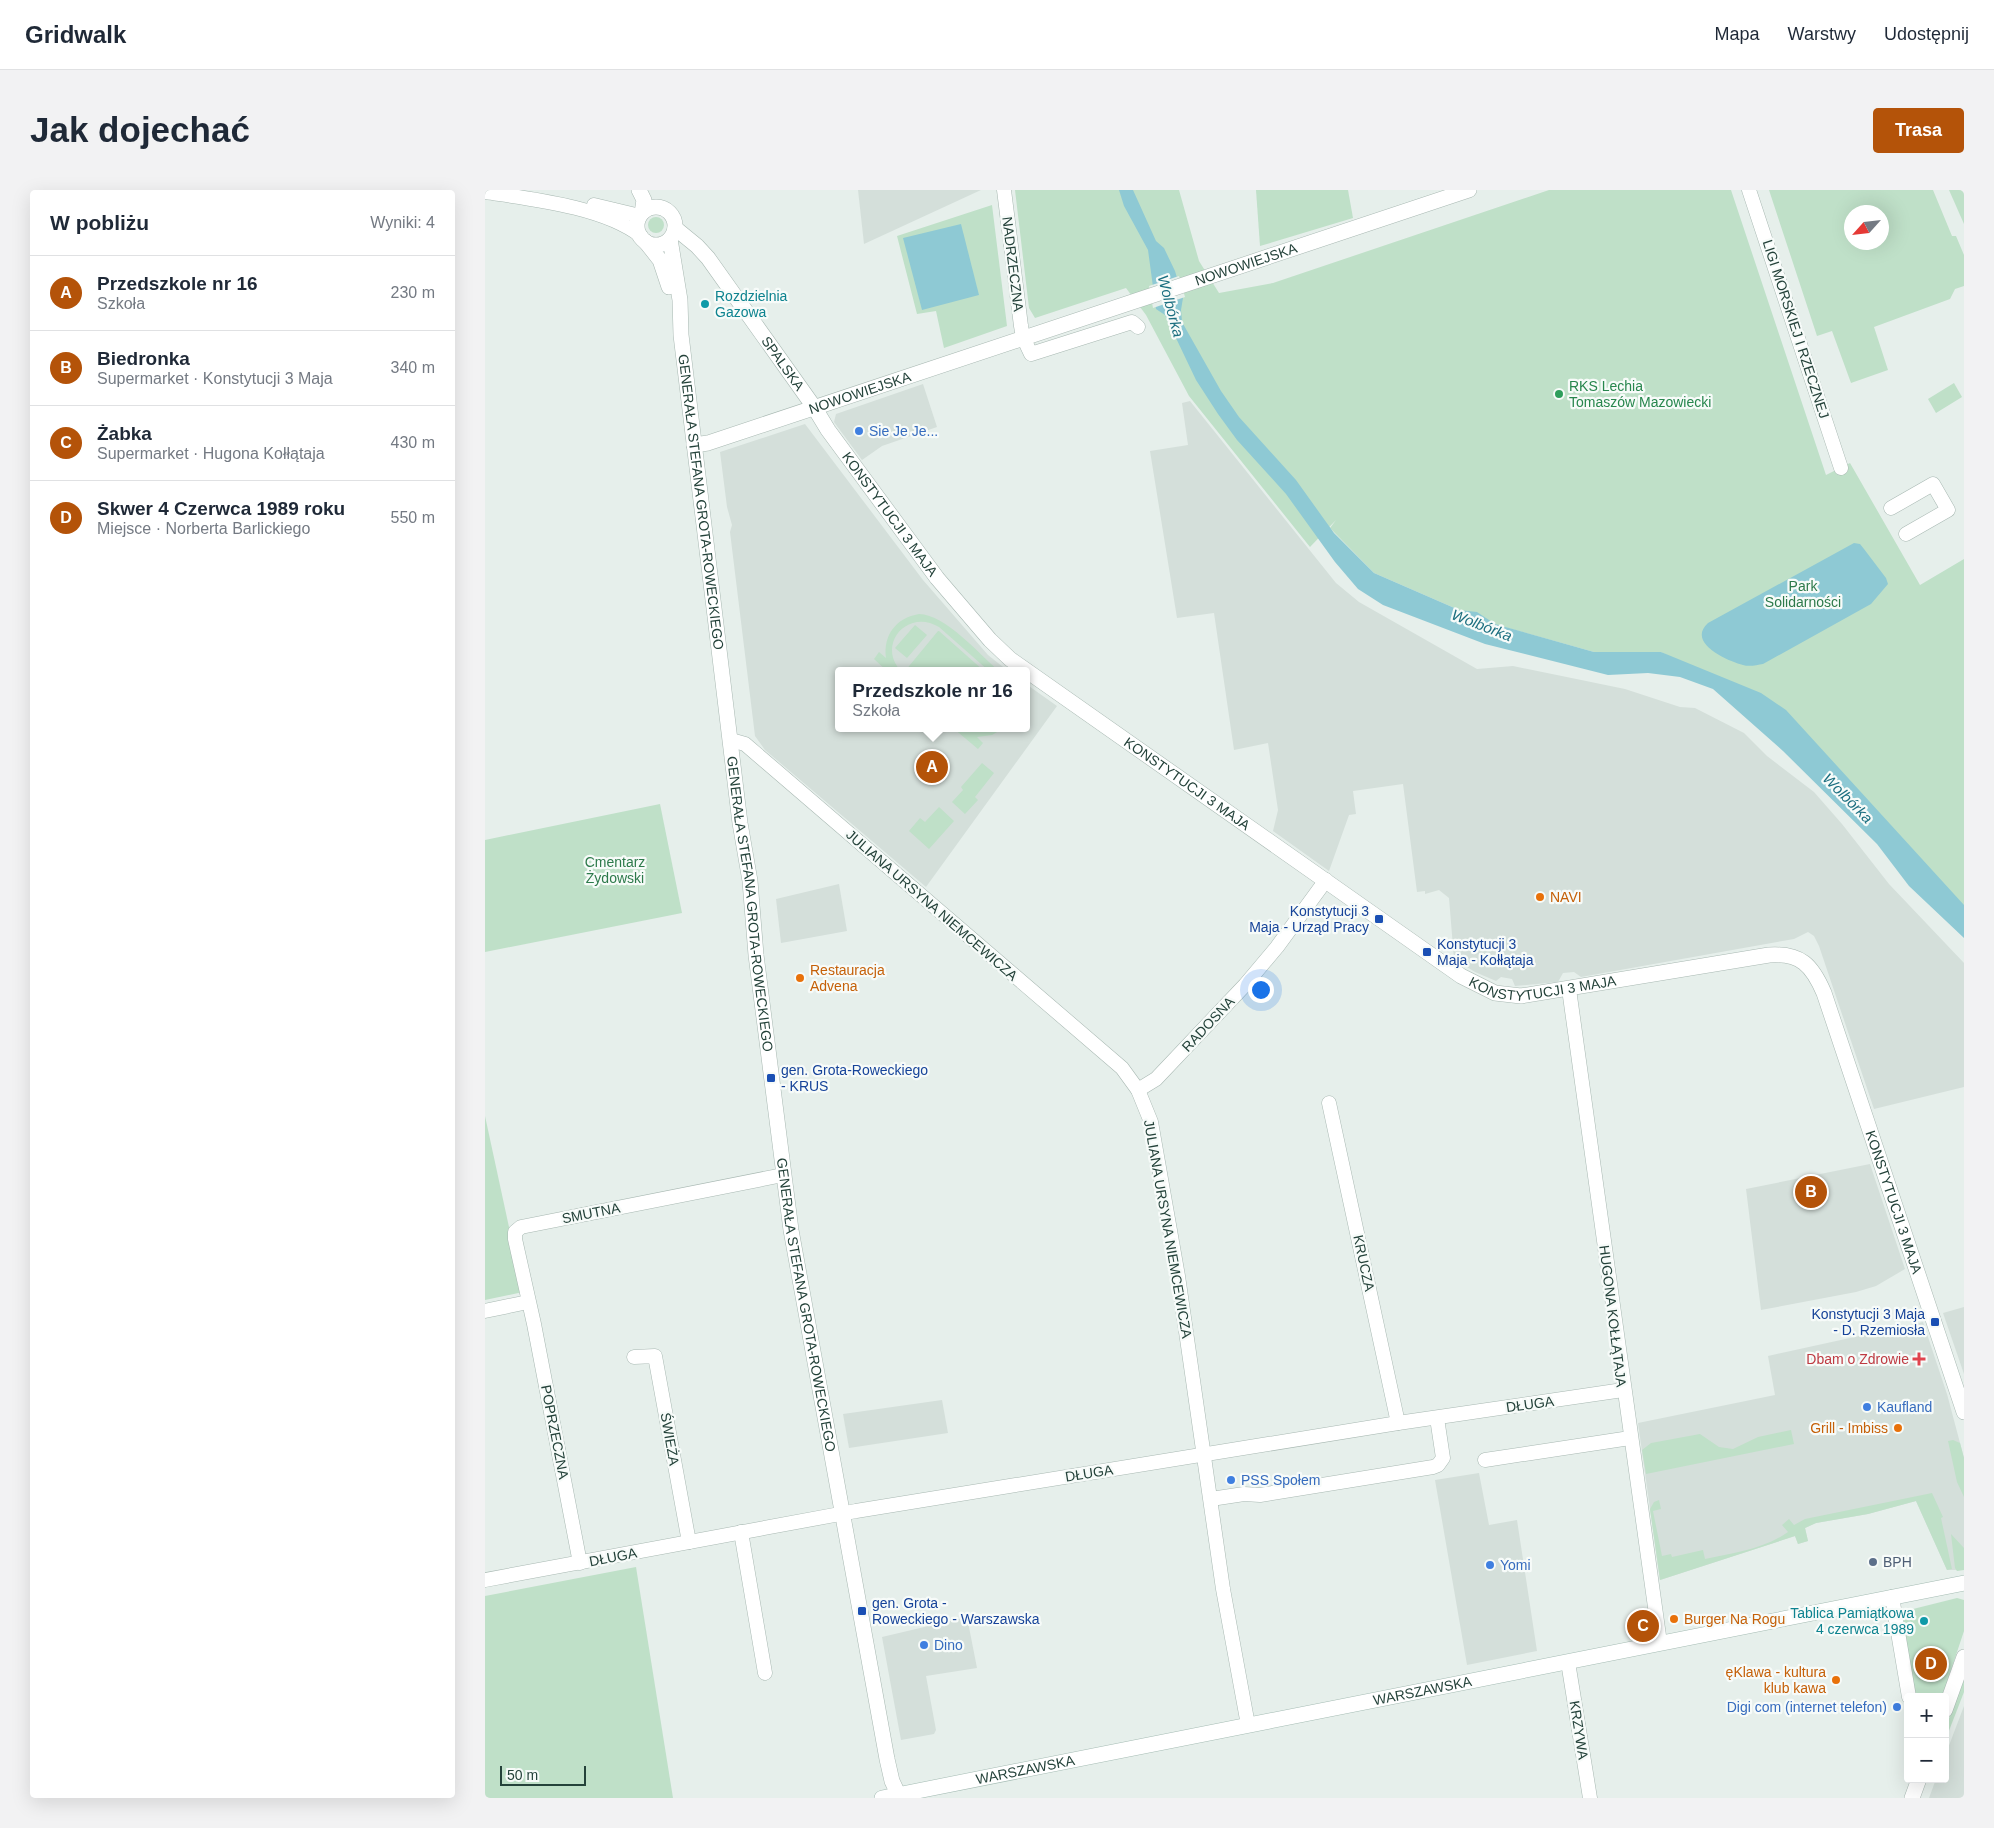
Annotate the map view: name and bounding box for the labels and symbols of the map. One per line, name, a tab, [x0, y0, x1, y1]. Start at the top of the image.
north arrow	[1844, 205, 1889, 250]
street label: NADRZECZNA	[999, 216, 1027, 313]
street label: LIGI MORSKIEJ I RZECZNEJ	[1760, 238, 1832, 420]
street label: NOWOWIEJSKA	[1193, 240, 1300, 289]
water label: Wolbórka	[1155, 273, 1187, 339]
place label: Rozdzielnia Gazowa	[715, 288, 788, 320]
marker: Rozdzielnia Gazowa	[699, 298, 711, 310]
street label: SPALSKA	[758, 333, 808, 394]
street label: GENERAŁA STEFANA GROTA-ROWECKIEGO	[675, 353, 727, 651]
street label: NOWOWIEJSKA	[807, 368, 913, 417]
place label: RKS Lechia Tomaszów Mazowiecki	[1569, 378, 1711, 410]
marker: RKS Lechia Tomaszów Mazowiecki	[1553, 388, 1565, 400]
place label: Sie Je Je...	[869, 423, 938, 439]
marker: Sie Je Je...	[853, 425, 865, 437]
street label: KONSTYTUCJI 3 MAJA	[839, 449, 941, 580]
park label: Park Solidarności	[1765, 578, 1841, 610]
water label: Wolbórka	[1449, 606, 1515, 644]
street label: KONSTYTUCJI 3 MAJA	[1121, 734, 1254, 834]
pin: A	[916, 748, 948, 786]
street label: GENERAŁA STEFANA GROTA-ROWECKIEGO	[724, 755, 776, 1053]
water label: Wolbórka	[1820, 770, 1876, 826]
street label: JULIANA URSYNA NIEMCEWICZA	[843, 826, 1021, 984]
park label: Cmentarz Żydowski	[585, 854, 645, 886]
place label: NAVI	[1550, 889, 1582, 905]
marker: NAVI	[1534, 891, 1546, 903]
place label: Konstytucji 3 Maja - Urząd Pracy	[1249, 903, 1369, 935]
marker: Konstytucji 3 Maja - Urząd Pracy	[1373, 913, 1385, 925]
place label: Konstytucji 3 Maja - Kołłątaja	[1437, 936, 1534, 968]
marker: Konstytucji 3 Maja - Kołłątaja	[1421, 946, 1433, 958]
place label: Restauracja Advena	[810, 962, 885, 994]
marker: Restauracja Advena	[794, 972, 806, 984]
street label: KONSTYTUCJI 3 MAJA	[1467, 972, 1618, 1004]
your location	[1248, 977, 1274, 1003]
street label: RADOSNA	[1179, 993, 1238, 1055]
place label: gen. Grota-Roweckiego - KRUS	[781, 1062, 928, 1094]
marker: gen. Grota-Roweckiego - KRUS	[765, 1072, 777, 1084]
street label: JULIANA URSYNA NIEMCEWICZA	[1141, 1118, 1195, 1340]
street label: KONSTYTUCJI 3 MAJA	[1862, 1128, 1925, 1277]
street label: GENERAŁA STEFANA GROTA-ROWECKIEGO	[774, 1157, 839, 1453]
pin: B	[1795, 1173, 1827, 1211]
street label: SMUTNA	[560, 1199, 622, 1226]
street label: KRUCZA	[1350, 1233, 1378, 1293]
street label: HUGONA KOŁŁĄTAJA	[1596, 1244, 1630, 1389]
place label: Konstytucji 3 Maja - D. Rzemiosła	[1811, 1306, 1925, 1338]
marker: Konstytucji 3 Maja - D. Rzemiosła	[1929, 1316, 1941, 1328]
place label: Dbam o Zdrowie	[1806, 1351, 1909, 1367]
marker: Dbam o Zdrowie	[1913, 1353, 1925, 1365]
street label: POPRZECZNA	[538, 1384, 572, 1481]
street label: DŁUGA	[1505, 1393, 1556, 1415]
place label: Kaufland	[1877, 1399, 1932, 1415]
marker: Kaufland	[1861, 1401, 1873, 1413]
street label: ŚWIEŻA	[657, 1411, 684, 1467]
place label: Grill - Imbiss	[1810, 1420, 1888, 1436]
marker: Grill - Imbiss	[1892, 1422, 1904, 1434]
street label: DŁUGA	[1064, 1461, 1115, 1485]
place label: PSS Społem	[1241, 1472, 1320, 1488]
marker: PSS Społem	[1225, 1474, 1237, 1486]
street label: DŁUGA	[588, 1544, 639, 1569]
place label: BPH	[1883, 1554, 1912, 1570]
marker: BPH	[1867, 1556, 1879, 1568]
place label: Yomi	[1500, 1557, 1531, 1573]
marker: Yomi	[1484, 1559, 1496, 1571]
place label: gen. Grota - Roweckiego - Warszawska	[872, 1595, 1040, 1627]
marker: gen. Grota - Roweckiego - Warszawska	[856, 1605, 868, 1617]
place label: Tablica Pamiątkowa 4 czerwca 1989	[1790, 1605, 1914, 1637]
pin: C	[1627, 1607, 1659, 1645]
place label: Burger Na Rogu	[1684, 1611, 1785, 1627]
marker: Burger Na Rogu	[1668, 1613, 1680, 1625]
marker: Tablica Pamiątkowa 4 czerwca 1989	[1918, 1615, 1930, 1627]
place label: Dino	[934, 1637, 963, 1653]
marker: Dino	[918, 1639, 930, 1651]
pin: D	[1915, 1645, 1947, 1683]
place label: ęKlawa - kultura klub kawa	[1726, 1664, 1826, 1696]
street label: WARSZAWSKA	[1372, 1673, 1474, 1708]
marker: ęKlawa - kultura klub kawa	[1830, 1674, 1842, 1686]
street label: KRZYWA	[1566, 1699, 1592, 1761]
place label: Digi com (internet telefon)	[1727, 1699, 1887, 1715]
marker: Digi com (internet telefon)	[1891, 1701, 1903, 1713]
street label: WARSZAWSKA	[975, 1752, 1077, 1787]
scale bar	[500, 1763, 586, 1786]

